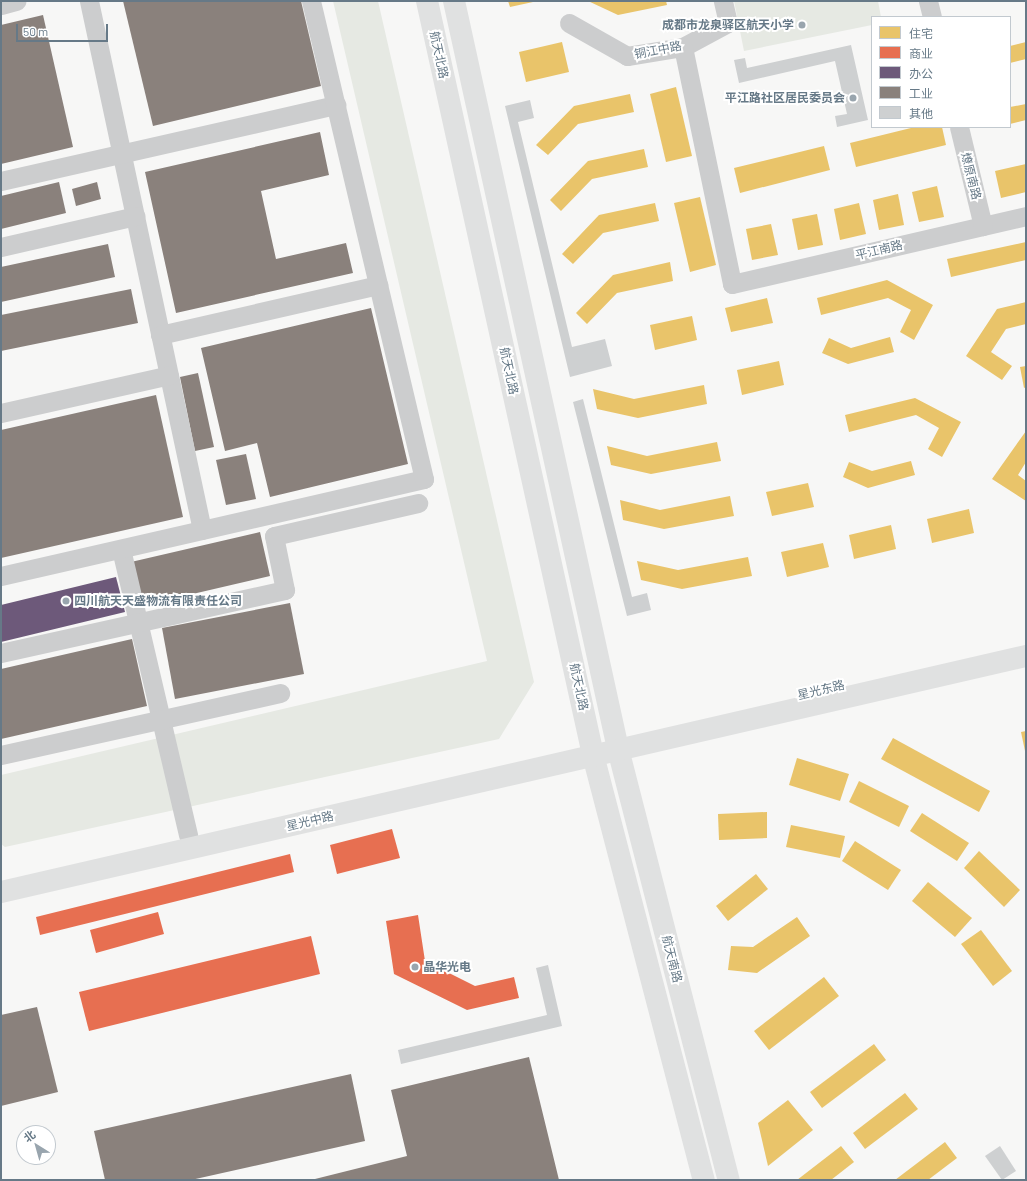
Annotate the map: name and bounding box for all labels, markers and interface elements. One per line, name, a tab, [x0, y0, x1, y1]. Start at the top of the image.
scale bar	[18, 16, 110, 42]
legend	[871, 16, 1011, 128]
place label: 成都市龙泉驿区航天小学	[662, 18, 794, 32]
marker: 成都市龙泉驿区航天小学	[797, 20, 807, 30]
text: 50 m	[23, 24, 48, 38]
text: 住宅	[909, 26, 933, 40]
street label: 航天北路	[427, 30, 451, 80]
street label: 铜江中路	[633, 38, 683, 62]
text: 商业	[909, 46, 933, 60]
text: 办公	[909, 66, 933, 80]
text: 工业	[909, 86, 933, 100]
place label: 平江路社区居民委员会	[725, 91, 845, 105]
marker: 平江路社区居民委员会	[848, 93, 858, 103]
text: 其他	[909, 106, 933, 120]
street label: 燎原南路	[958, 151, 984, 201]
street label: 平江南路	[854, 238, 904, 262]
street label: 航天北路	[497, 346, 521, 396]
place label: 四川航天天盛物流有限责任公司	[74, 594, 242, 608]
marker: 四川航天天盛物流有限责任公司	[61, 596, 71, 606]
street label: 航天北路	[567, 662, 591, 712]
street label: 星光东路	[796, 678, 846, 702]
street label: 星光中路	[285, 809, 335, 833]
street label: 航天南路	[659, 934, 685, 984]
place label: 晶华光电	[423, 960, 471, 974]
marker: 晶华光电	[410, 962, 420, 972]
north arrow	[16, 1125, 56, 1165]
text: 北	[21, 1127, 37, 1144]

